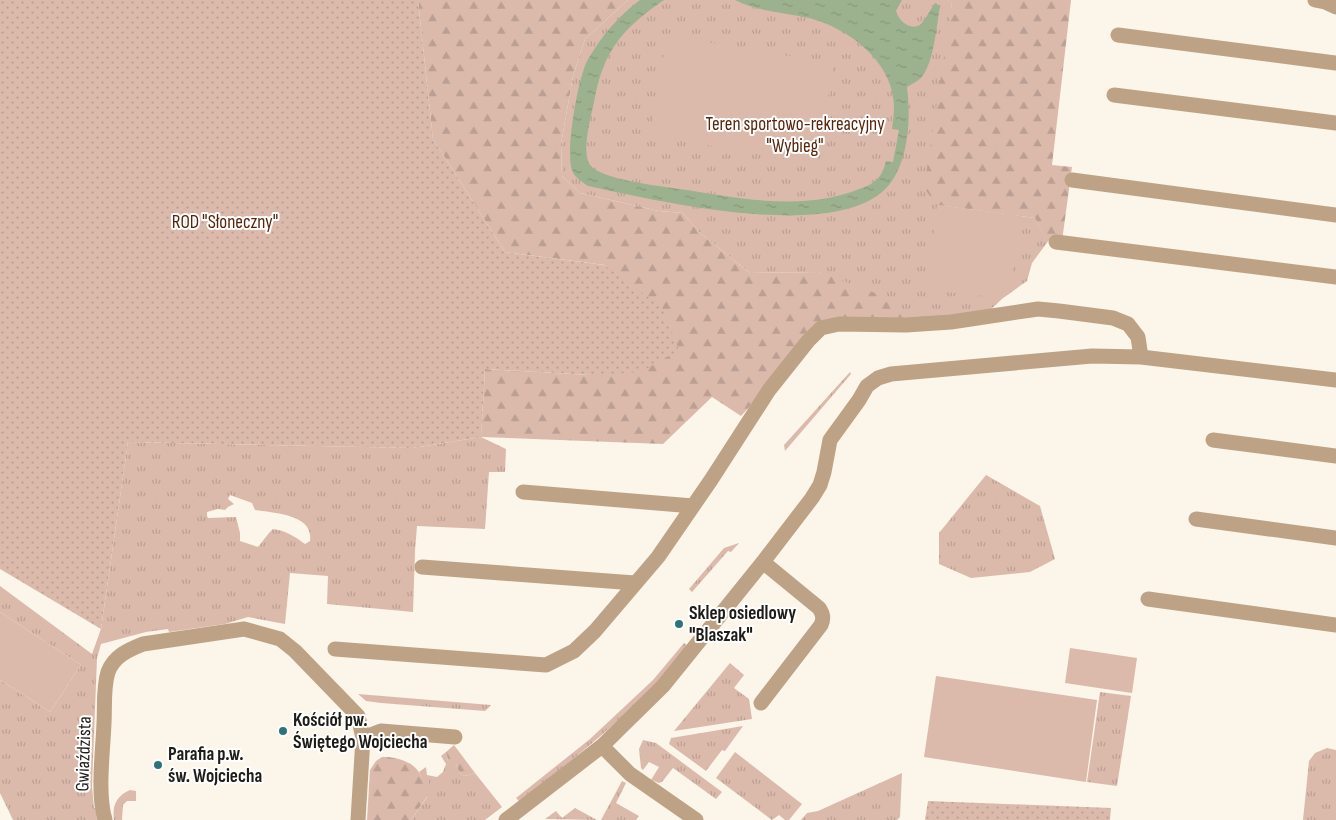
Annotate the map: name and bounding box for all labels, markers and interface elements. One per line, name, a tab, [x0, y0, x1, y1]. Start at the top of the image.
park label: Teren sportowo-rekreacyjny "Wybieg"	[706, 113, 885, 158]
park label: ROD "Słoneczny"	[172, 211, 278, 234]
place label: Sklep osiedlowy "Blaszak"	[689, 602, 796, 647]
marker: Sklep osiedlowy "Blaszak"	[673, 618, 685, 630]
place label: Kościół pw. Świętego Wojciecha	[293, 709, 428, 754]
street label: Gwiaździsta	[71, 716, 97, 792]
marker: Kościół pw. Świętego Wojciecha	[277, 725, 289, 737]
place label: Parafia p.w. św. Wojciecha	[168, 743, 262, 788]
marker: Parafia p.w. św. Wojciecha	[152, 759, 164, 771]

